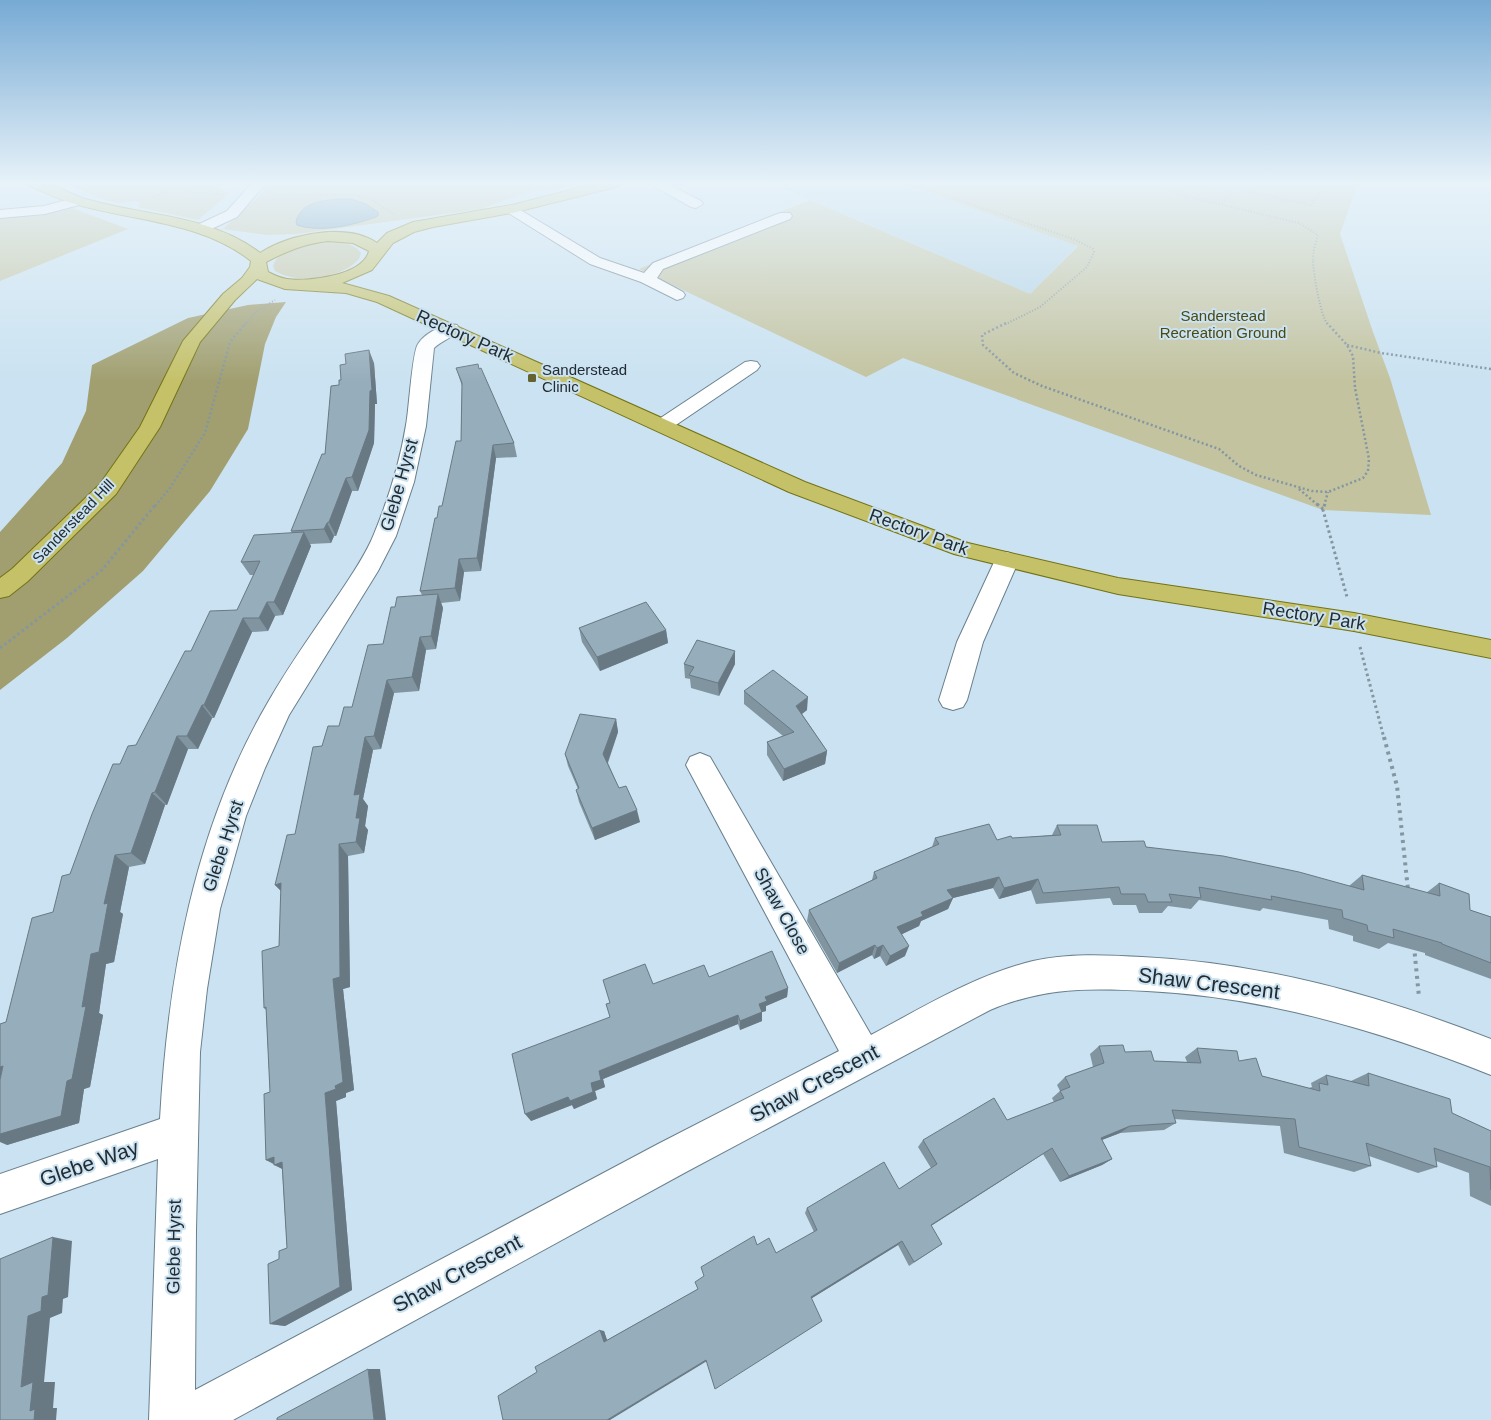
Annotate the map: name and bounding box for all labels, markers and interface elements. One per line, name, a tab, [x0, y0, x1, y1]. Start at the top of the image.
street label: Rectory Park	[413, 306, 517, 367]
park label: Sanderstead Recreation Ground	[1160, 307, 1286, 341]
place label: Sanderstead Clinic	[542, 361, 627, 395]
marker: Sanderstead Clinic	[526, 372, 538, 384]
street label: Glebe Hyrst	[376, 437, 422, 533]
street label: Sanderstead Hill	[29, 476, 117, 566]
street label: Rectory Park	[867, 505, 972, 560]
street label: Rectory Park	[1261, 598, 1368, 634]
street label: Glebe Hyrst	[199, 798, 247, 894]
street label: Shaw Close	[750, 864, 814, 958]
street label: Shaw Crescent	[1137, 963, 1281, 1003]
street label: Shaw Crescent	[746, 1039, 882, 1127]
street label: Glebe Way	[37, 1135, 142, 1191]
street label: Glebe Hyrst	[163, 1199, 185, 1295]
street label: Shaw Crescent	[389, 1229, 525, 1317]

